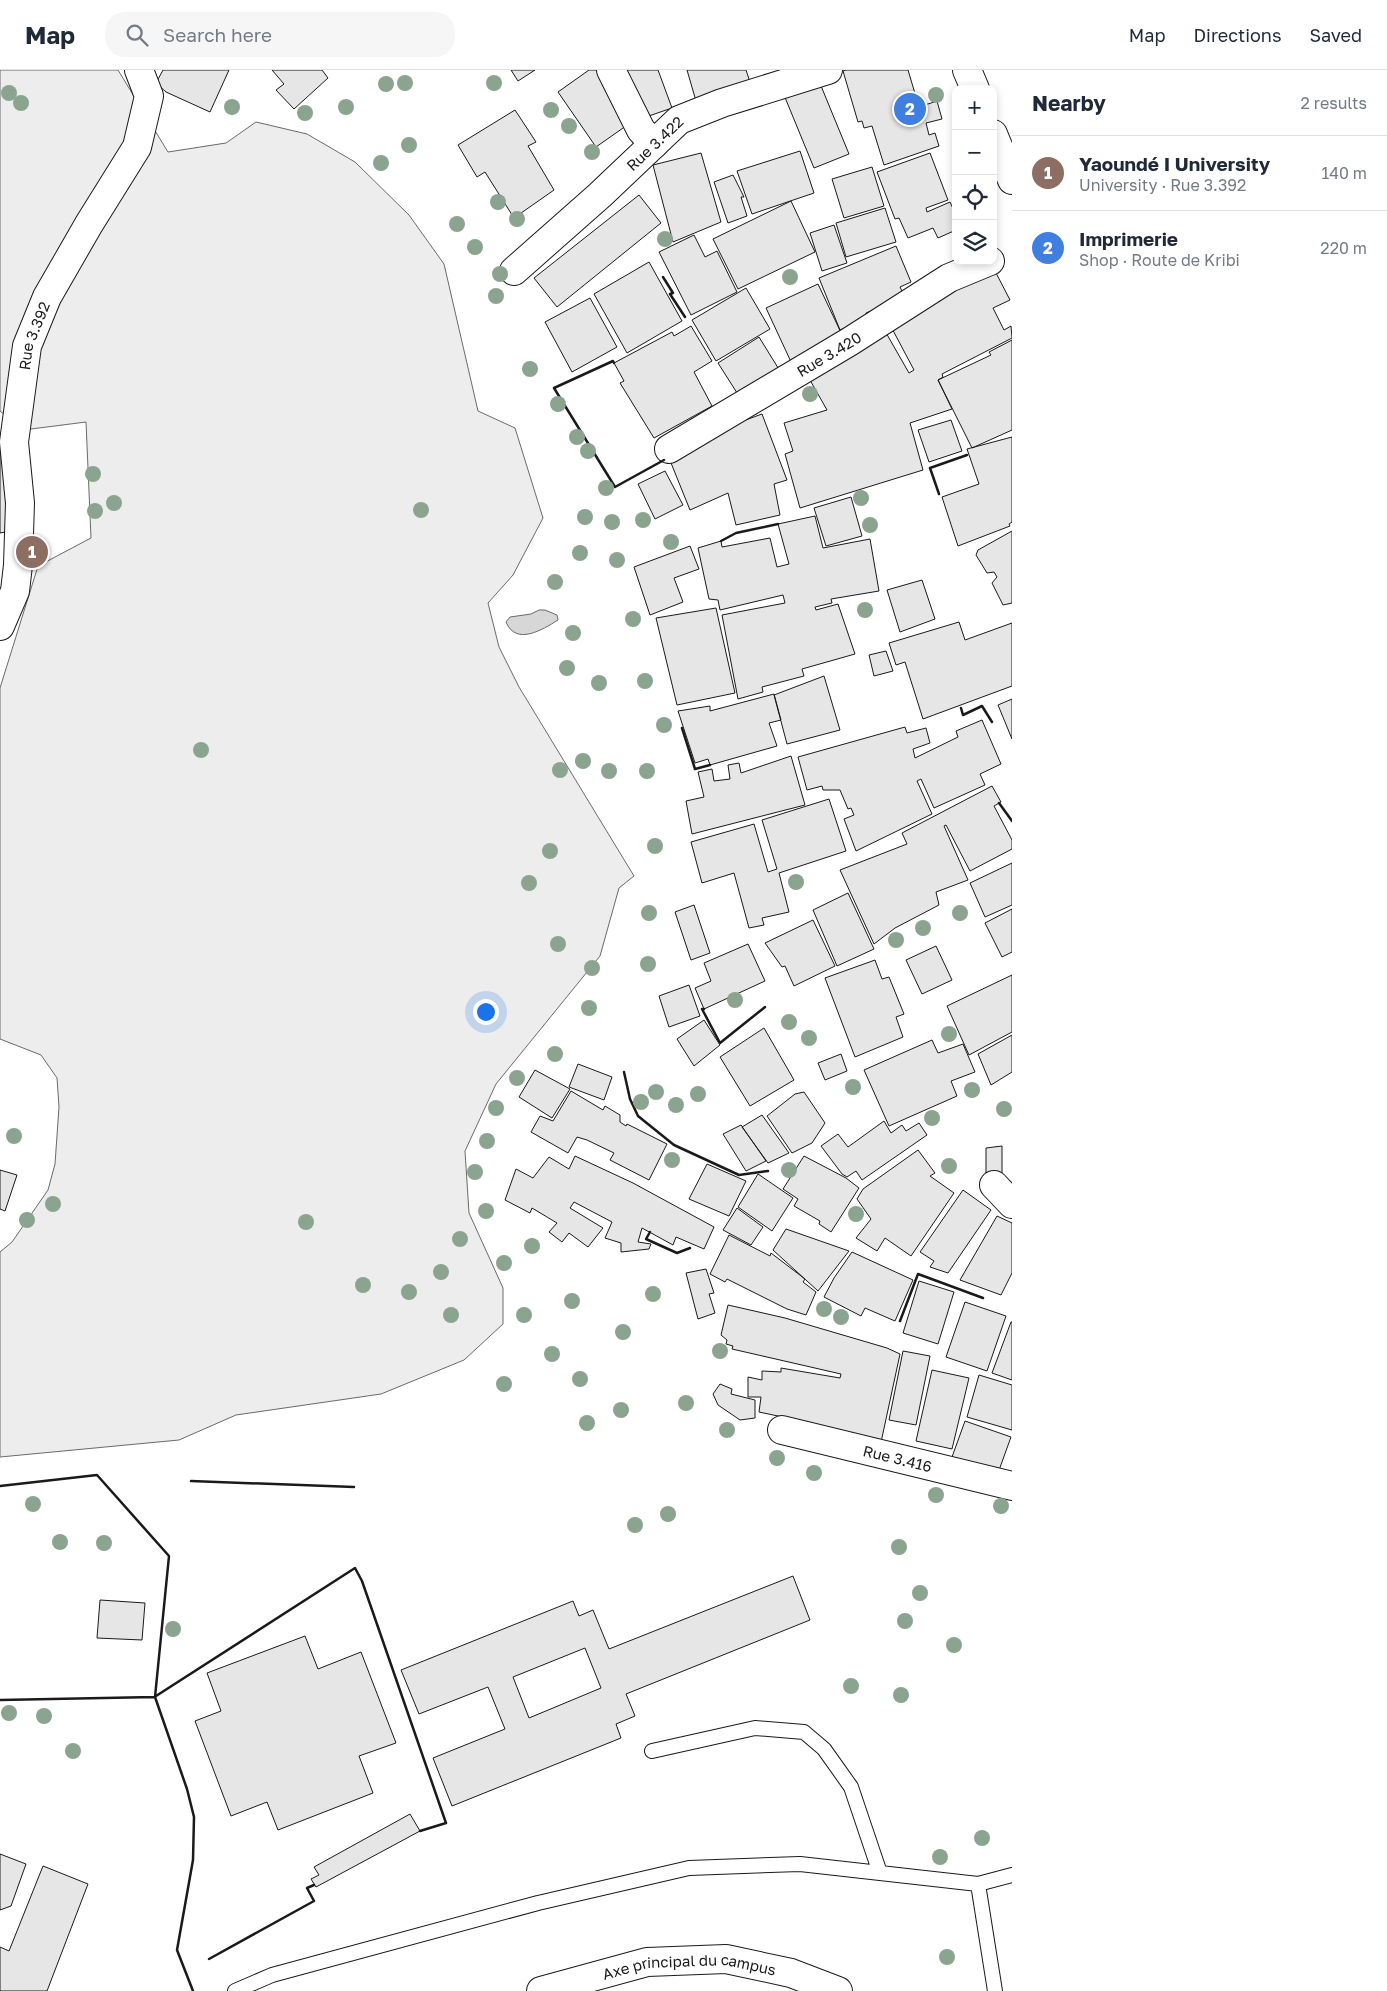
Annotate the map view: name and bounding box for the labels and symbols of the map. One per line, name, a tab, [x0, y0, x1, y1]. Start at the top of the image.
pin: 2	[894, 90, 926, 128]
street label: Rue 3.422	[623, 112, 687, 174]
street label: Rue 3.392	[15, 299, 53, 371]
street label: Rue 3.420	[793, 328, 864, 380]
pin: 1	[16, 533, 48, 571]
your location	[473, 999, 499, 1025]
street label: Rue 3.416	[861, 1441, 934, 1475]
street label: Axe principal du campus	[600, 1950, 778, 1983]

